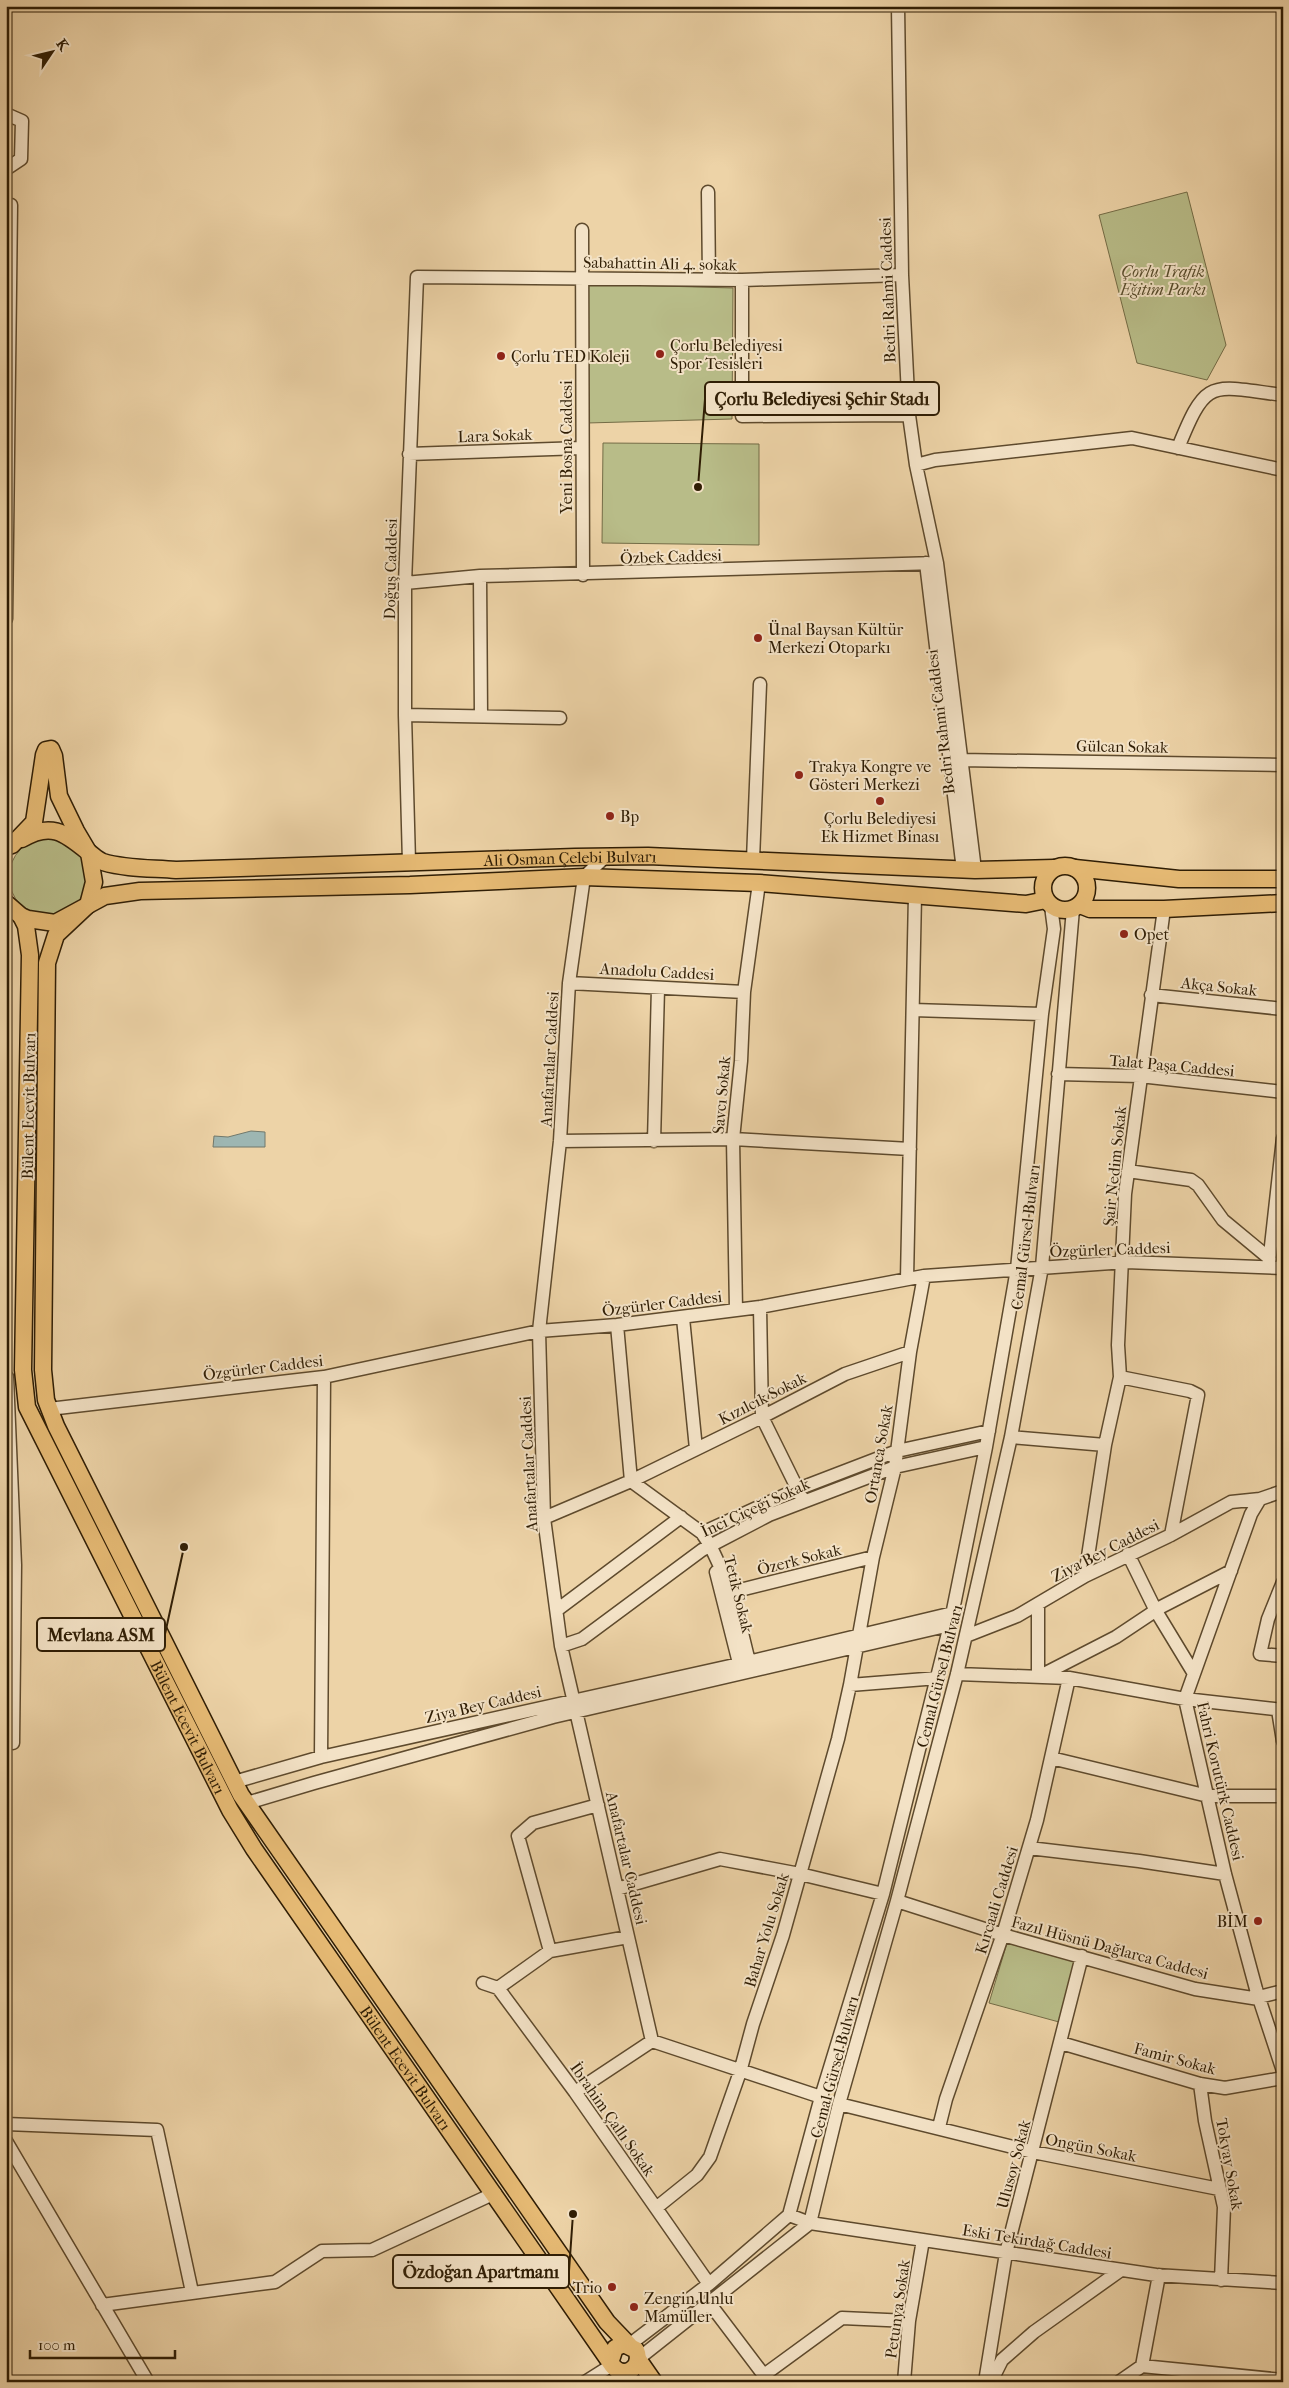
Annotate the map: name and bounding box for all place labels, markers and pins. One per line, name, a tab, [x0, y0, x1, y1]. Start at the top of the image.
place label: Çorlu Belediyesi Spor Tesisleri	[670, 336, 783, 373]
place label: Çorlu TED Koleji	[511, 347, 630, 367]
marker: Çorlu Belediyesi Spor Tesisleri	[654, 348, 666, 360]
marker: Çorlu TED Koleji	[495, 350, 507, 362]
callout: Çorlu Belediyesi Şehir Stadı	[705, 382, 939, 415]
place label: Ünal Baysan Kültür Merkezi Otoparkı	[768, 620, 903, 657]
marker: Ünal Baysan Kültür Merkezi Otoparkı	[752, 632, 764, 644]
place label: Trakya Kongre ve Gösteri Merkezi	[809, 757, 931, 794]
marker: Trakya Kongre ve Gösteri Merkezi	[793, 769, 805, 781]
marker: Çorlu Belediyesi Ek Hizmet Binası	[874, 795, 886, 807]
place label: Bp	[620, 807, 639, 826]
place label: Çorlu Belediyesi Ek Hizmet Binası	[821, 809, 940, 846]
marker: Bp	[604, 810, 616, 822]
place label: Opet	[1134, 925, 1169, 944]
marker: Opet	[1118, 928, 1130, 940]
callout: Mevlana ASM	[37, 1618, 165, 1651]
place label: BİM	[1217, 1912, 1248, 1931]
marker: BİM	[1252, 1915, 1264, 1927]
callout: Özdoğan Apartmanı	[393, 2255, 569, 2288]
place label: Trio	[573, 2278, 602, 2297]
marker: Trio	[606, 2281, 618, 2293]
place label: Zengin Unlu Mamüller	[644, 2289, 733, 2326]
marker: Zengin Unlu Mamüller	[628, 2301, 640, 2313]

